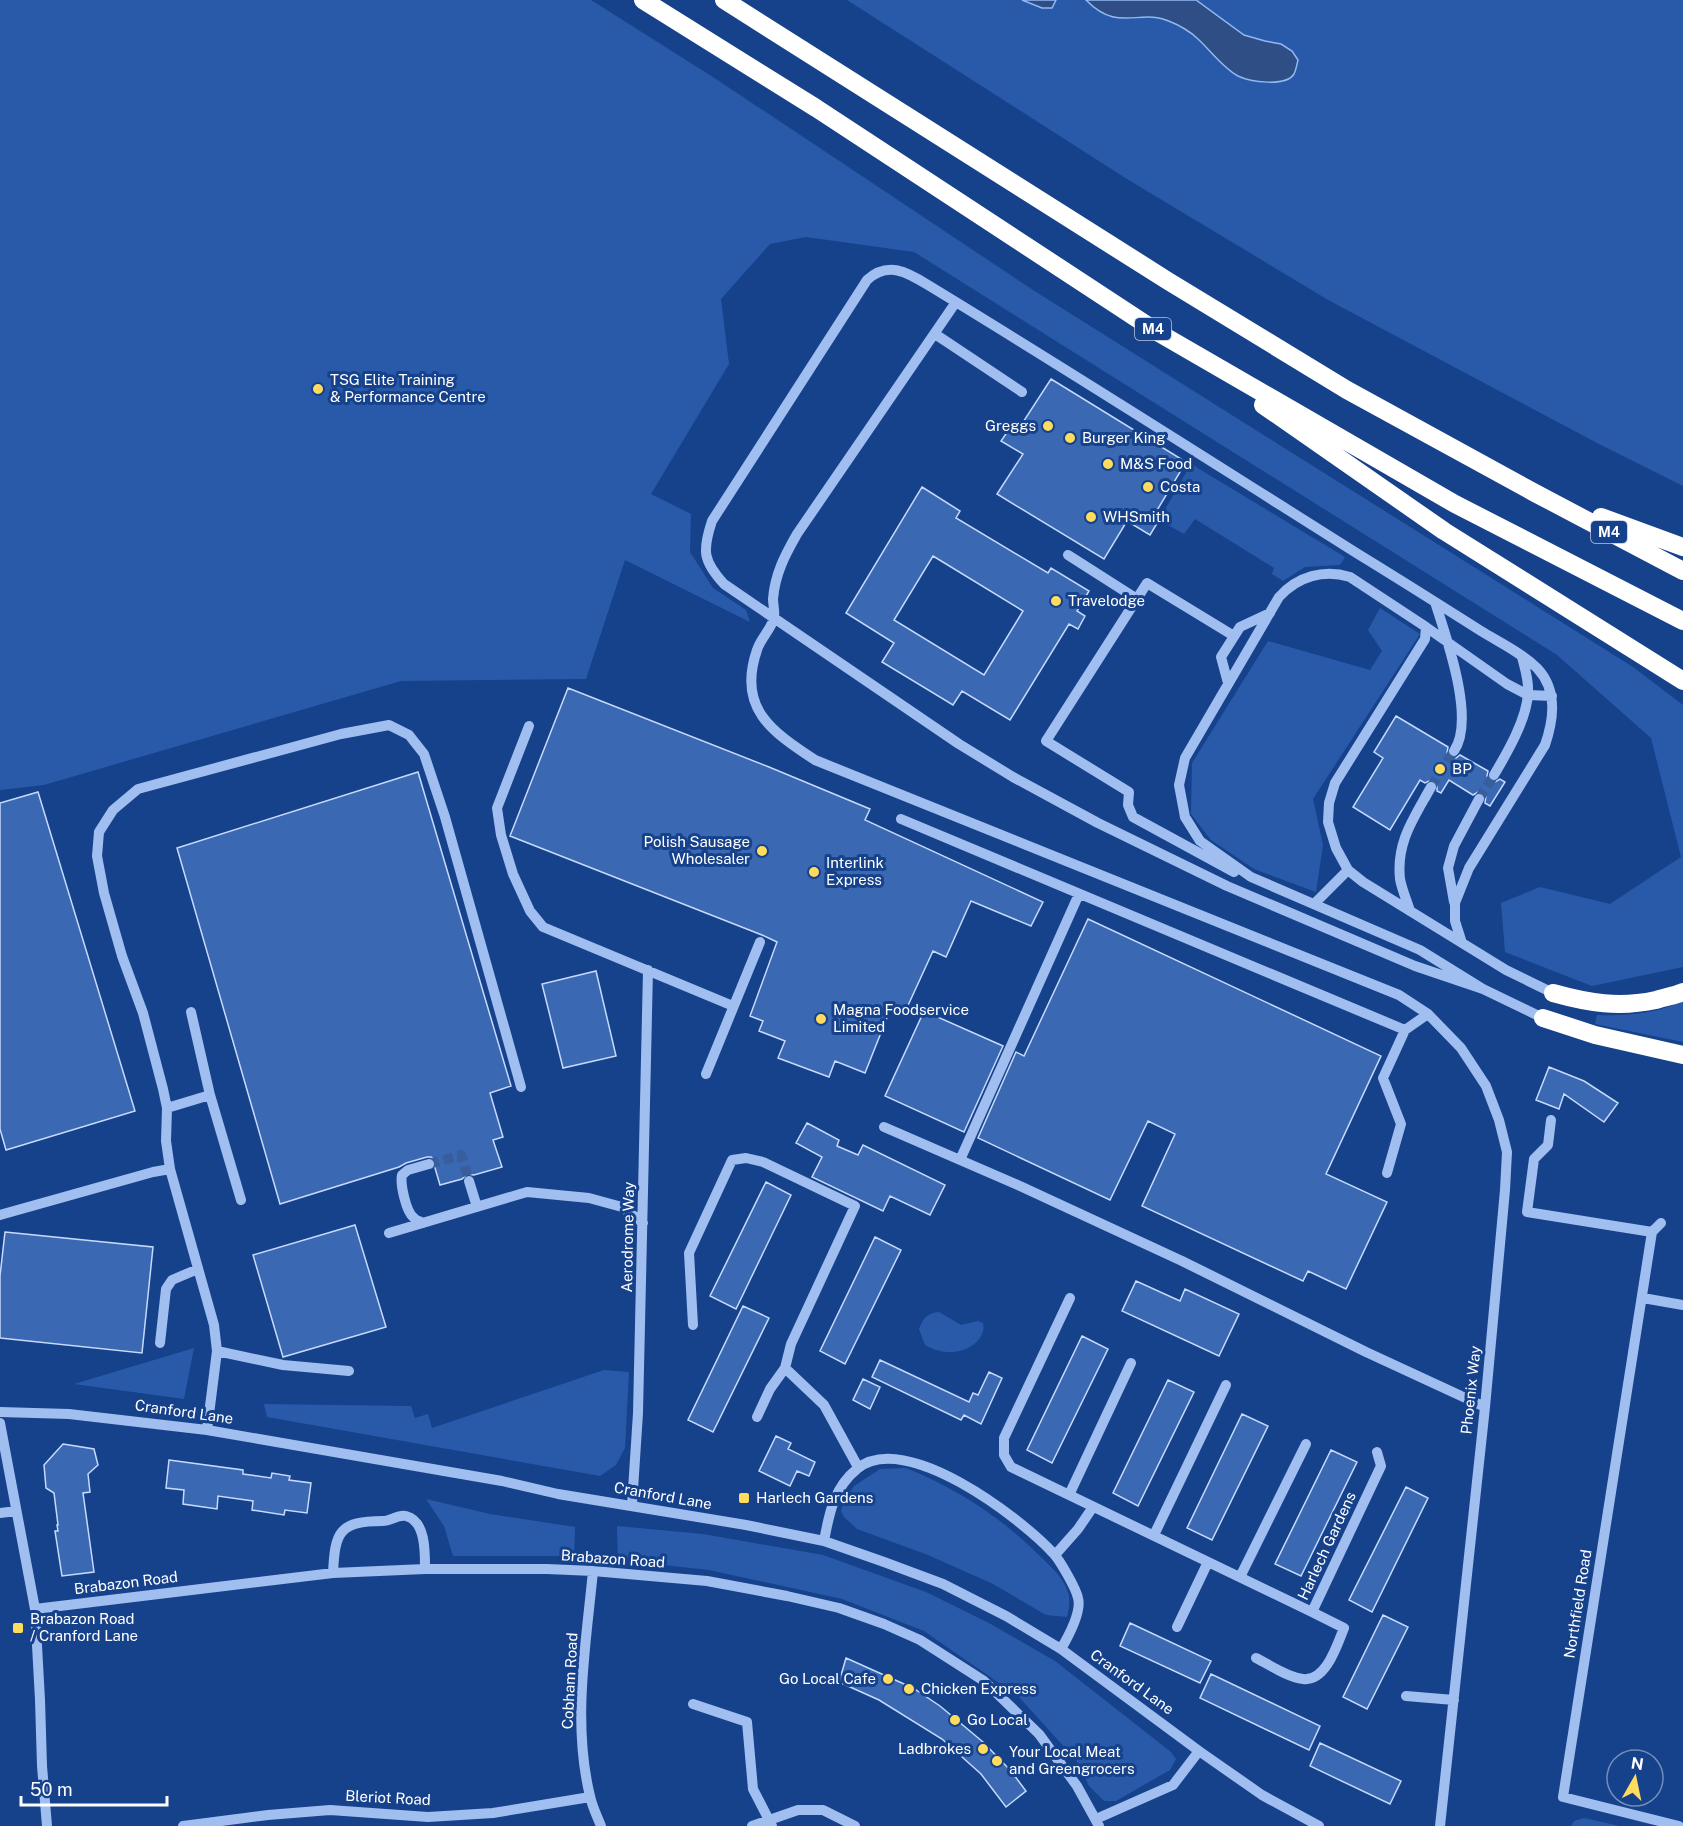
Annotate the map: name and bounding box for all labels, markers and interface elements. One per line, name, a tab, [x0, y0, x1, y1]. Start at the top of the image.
road number: M4	[1135, 318, 1171, 340]
place label: TSG Elite Training & Performance Centre	[330, 371, 486, 405]
marker: TSG Elite Training & Performance Centre	[311, 382, 325, 396]
place label: Greggs	[985, 417, 1036, 434]
marker: Greggs	[1041, 419, 1055, 433]
place label: Burger King	[1082, 429, 1166, 446]
marker: Burger King	[1063, 431, 1077, 445]
place label: M&S Food	[1120, 455, 1192, 472]
marker: M&S Food	[1101, 457, 1115, 471]
place label: Costa	[1160, 478, 1200, 495]
marker: Costa	[1141, 480, 1155, 494]
place label: WHSmith	[1103, 508, 1170, 525]
marker: WHSmith	[1084, 510, 1098, 524]
road number: M4	[1591, 521, 1627, 543]
place label: Travelodge	[1068, 592, 1145, 609]
marker: Travelodge	[1049, 594, 1063, 608]
place label: BP	[1452, 760, 1472, 777]
marker: BP	[1433, 762, 1447, 776]
place label: Polish Sausage Wholesaler	[644, 833, 750, 867]
marker: Polish Sausage Wholesaler	[755, 844, 769, 858]
place label: Interlink Express	[826, 854, 884, 888]
marker: Interlink Express	[807, 865, 821, 879]
place label: Magna Foodservice Limited	[833, 1001, 969, 1035]
marker: Magna Foodservice Limited	[814, 1012, 828, 1026]
street label: Aerodrome Way	[618, 1181, 637, 1293]
street label: Phoenix Way	[1457, 1345, 1484, 1435]
street label: Cranford Lane	[134, 1396, 234, 1427]
street label: Cranford Lane	[613, 1479, 713, 1512]
place label: Harlech Gardens	[756, 1489, 873, 1506]
street label: Harlech Gardens	[1294, 1489, 1359, 1603]
marker: Harlech Gardens	[737, 1491, 751, 1505]
street label: Brabazon Road	[560, 1546, 666, 1571]
street label: Northfield Road	[1561, 1548, 1595, 1660]
street label: Brabazon Road	[73, 1568, 179, 1597]
place label: Brabazon Road / Cranford Lane	[30, 1610, 138, 1644]
marker: Brabazon Road / Cranford Lane	[11, 1621, 25, 1635]
street label: Cobham Road	[558, 1632, 581, 1730]
street label: Cranford Lane	[1087, 1646, 1177, 1718]
place label: Go Local Cafe	[779, 1670, 876, 1687]
marker: Go Local Cafe	[881, 1672, 895, 1686]
place label: Chicken Express	[921, 1680, 1037, 1697]
marker: Chicken Express	[902, 1682, 916, 1696]
place label: Go Local	[967, 1711, 1028, 1728]
marker: Go Local	[948, 1713, 962, 1727]
place label: Ladbrokes	[898, 1740, 971, 1757]
marker: Ladbrokes	[976, 1742, 990, 1756]
place label: Your Local Meat and Greengrocers	[1009, 1743, 1135, 1777]
north arrow	[1605, 1748, 1665, 1808]
text: N	[1630, 1753, 1645, 1774]
marker: Your Local Meat and Greengrocers	[990, 1754, 1004, 1768]
scale bar	[21, 1769, 166, 1807]
text: 50 m	[30, 1779, 73, 1800]
street label: Bleriot Road	[345, 1787, 431, 1808]

